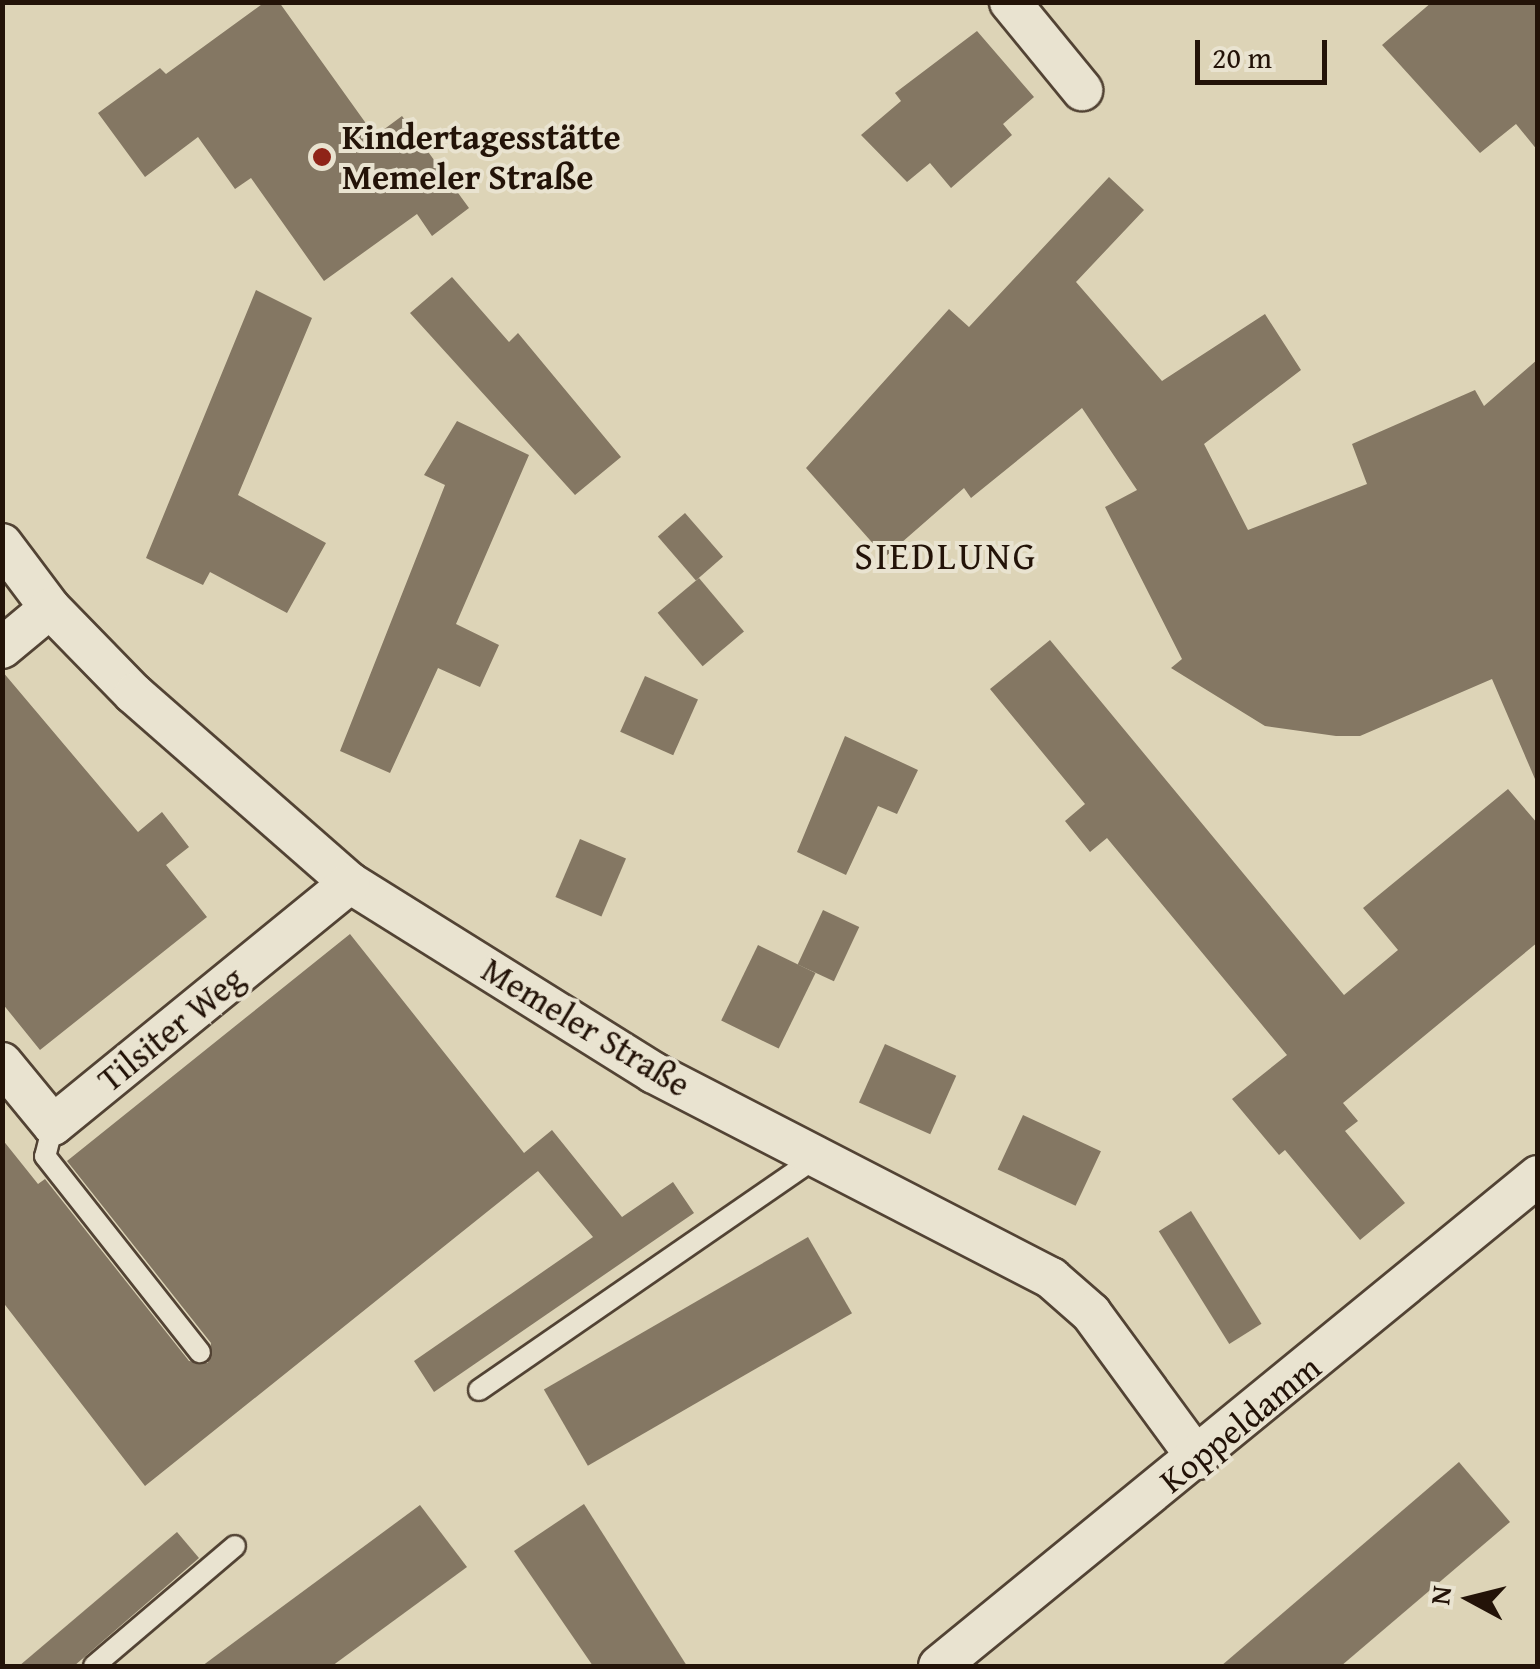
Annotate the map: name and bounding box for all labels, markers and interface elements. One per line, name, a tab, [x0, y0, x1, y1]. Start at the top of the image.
scale bar	[1200, 20, 1332, 82]
text: 20 m	[1212, 35, 1272, 79]
place label: Kindertagesstätte Memeler Straße	[342, 116, 621, 198]
marker: Kindertagesstätte Memeler Straße	[311, 146, 333, 168]
district label: SIEDLUNG	[854, 533, 1038, 579]
street label: Memeler Straße	[474, 948, 698, 1106]
street label: Tilsiter Weg	[89, 957, 253, 1101]
street label: Koppeldamm	[1151, 1346, 1329, 1502]
north arrow	[1420, 1549, 1520, 1649]
text: N	[1418, 1583, 1461, 1607]

